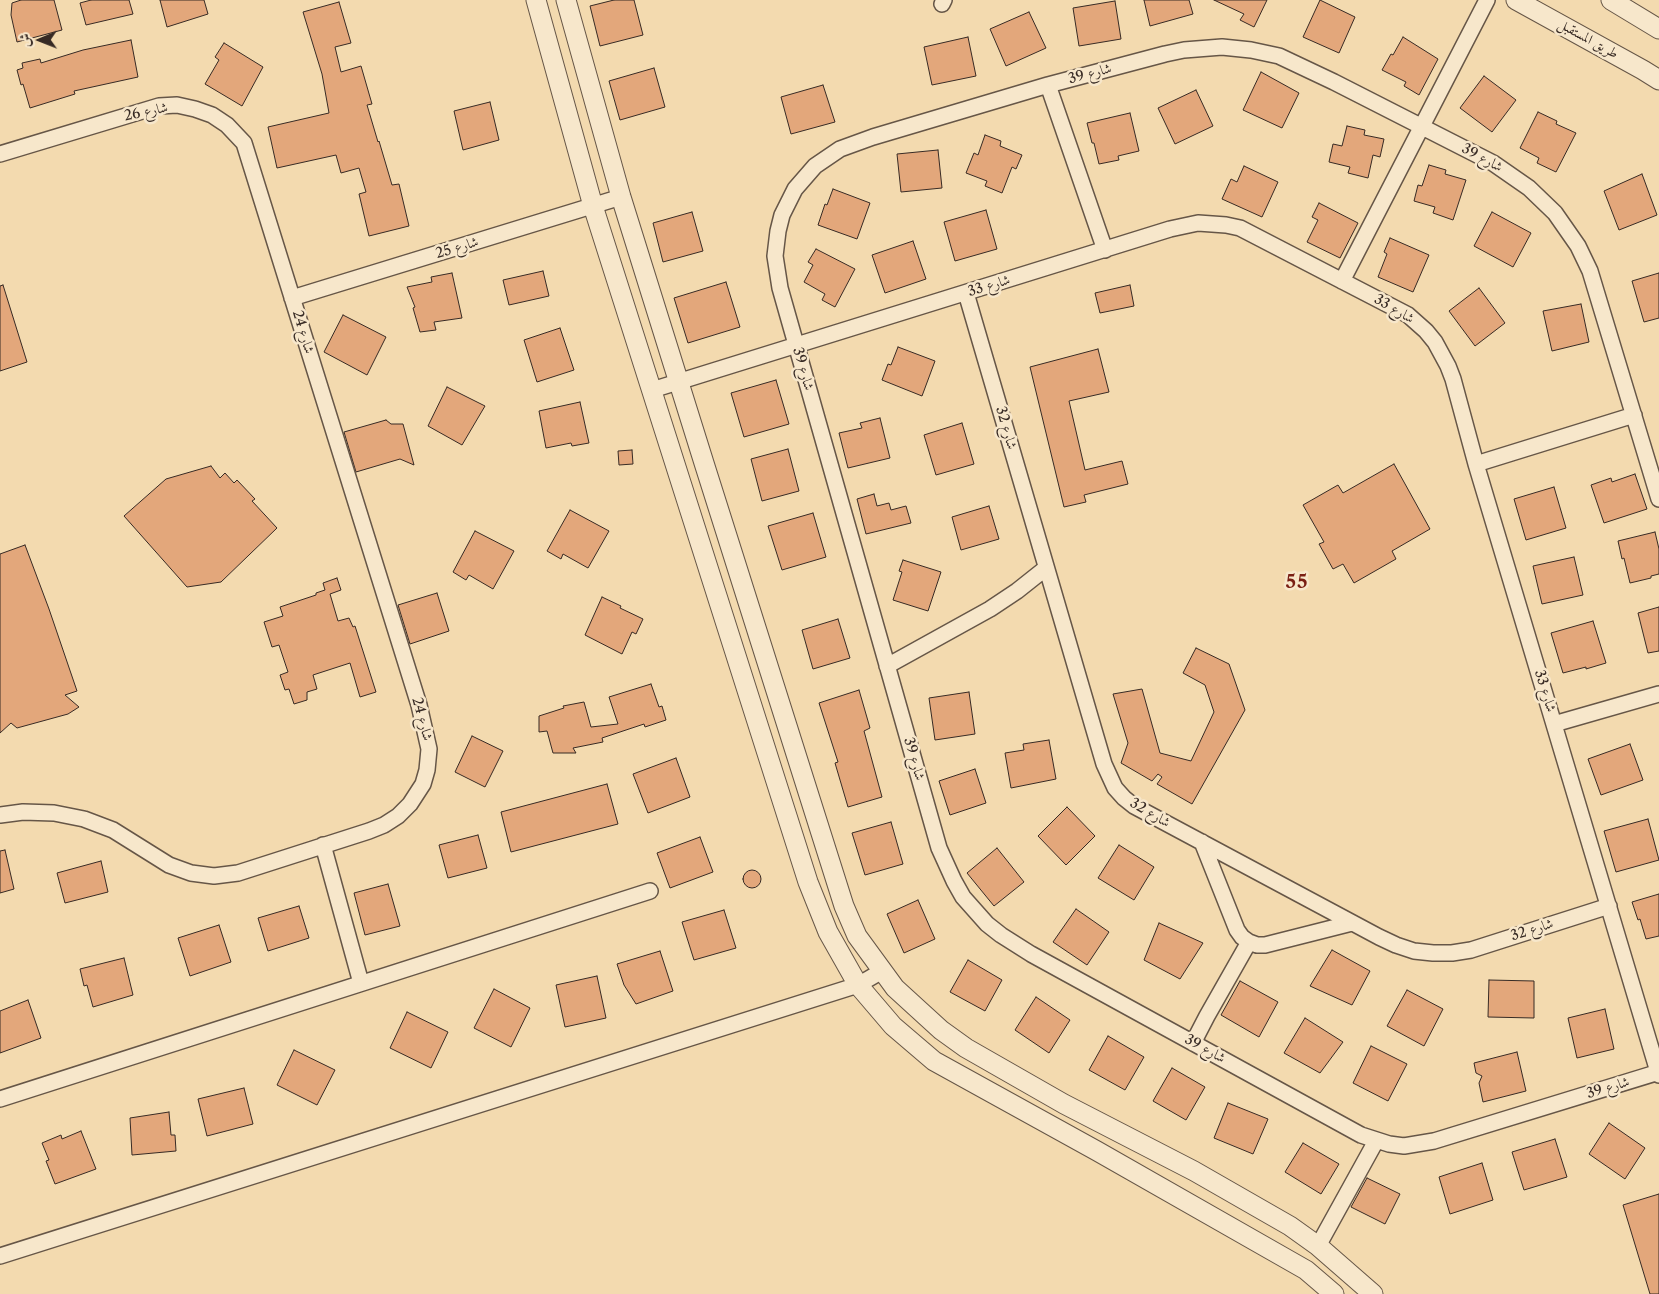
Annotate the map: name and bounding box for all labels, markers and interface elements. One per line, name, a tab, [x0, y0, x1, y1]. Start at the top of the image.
north arrow	[15, 15, 65, 65]
street label: طريق المستقبل	[1555, 16, 1621, 62]
text: ش	[16, 33, 34, 47]
street label: شارع 39	[1067, 60, 1113, 88]
street label: شارع 26	[123, 99, 169, 125]
street label: شارع 39	[1459, 140, 1505, 176]
street label: شارع 25	[434, 234, 480, 262]
street label: شارع 33	[966, 272, 1012, 300]
street label: شارع 33	[1371, 291, 1417, 327]
street label: شارع 24	[289, 308, 317, 356]
street label: شارع 39	[789, 346, 817, 392]
street label: شارع 32	[992, 405, 1020, 451]
district label: 55	[1285, 572, 1309, 594]
street label: شارع 33	[1531, 668, 1559, 714]
street label: شارع 24	[408, 695, 436, 743]
street label: شارع 39	[900, 736, 928, 782]
street label: شارع 32	[1127, 795, 1173, 831]
street label: شارع 32	[1509, 915, 1555, 945]
street label: شارع 39	[1182, 1031, 1228, 1067]
street label: شارع 39	[1585, 1074, 1631, 1102]

